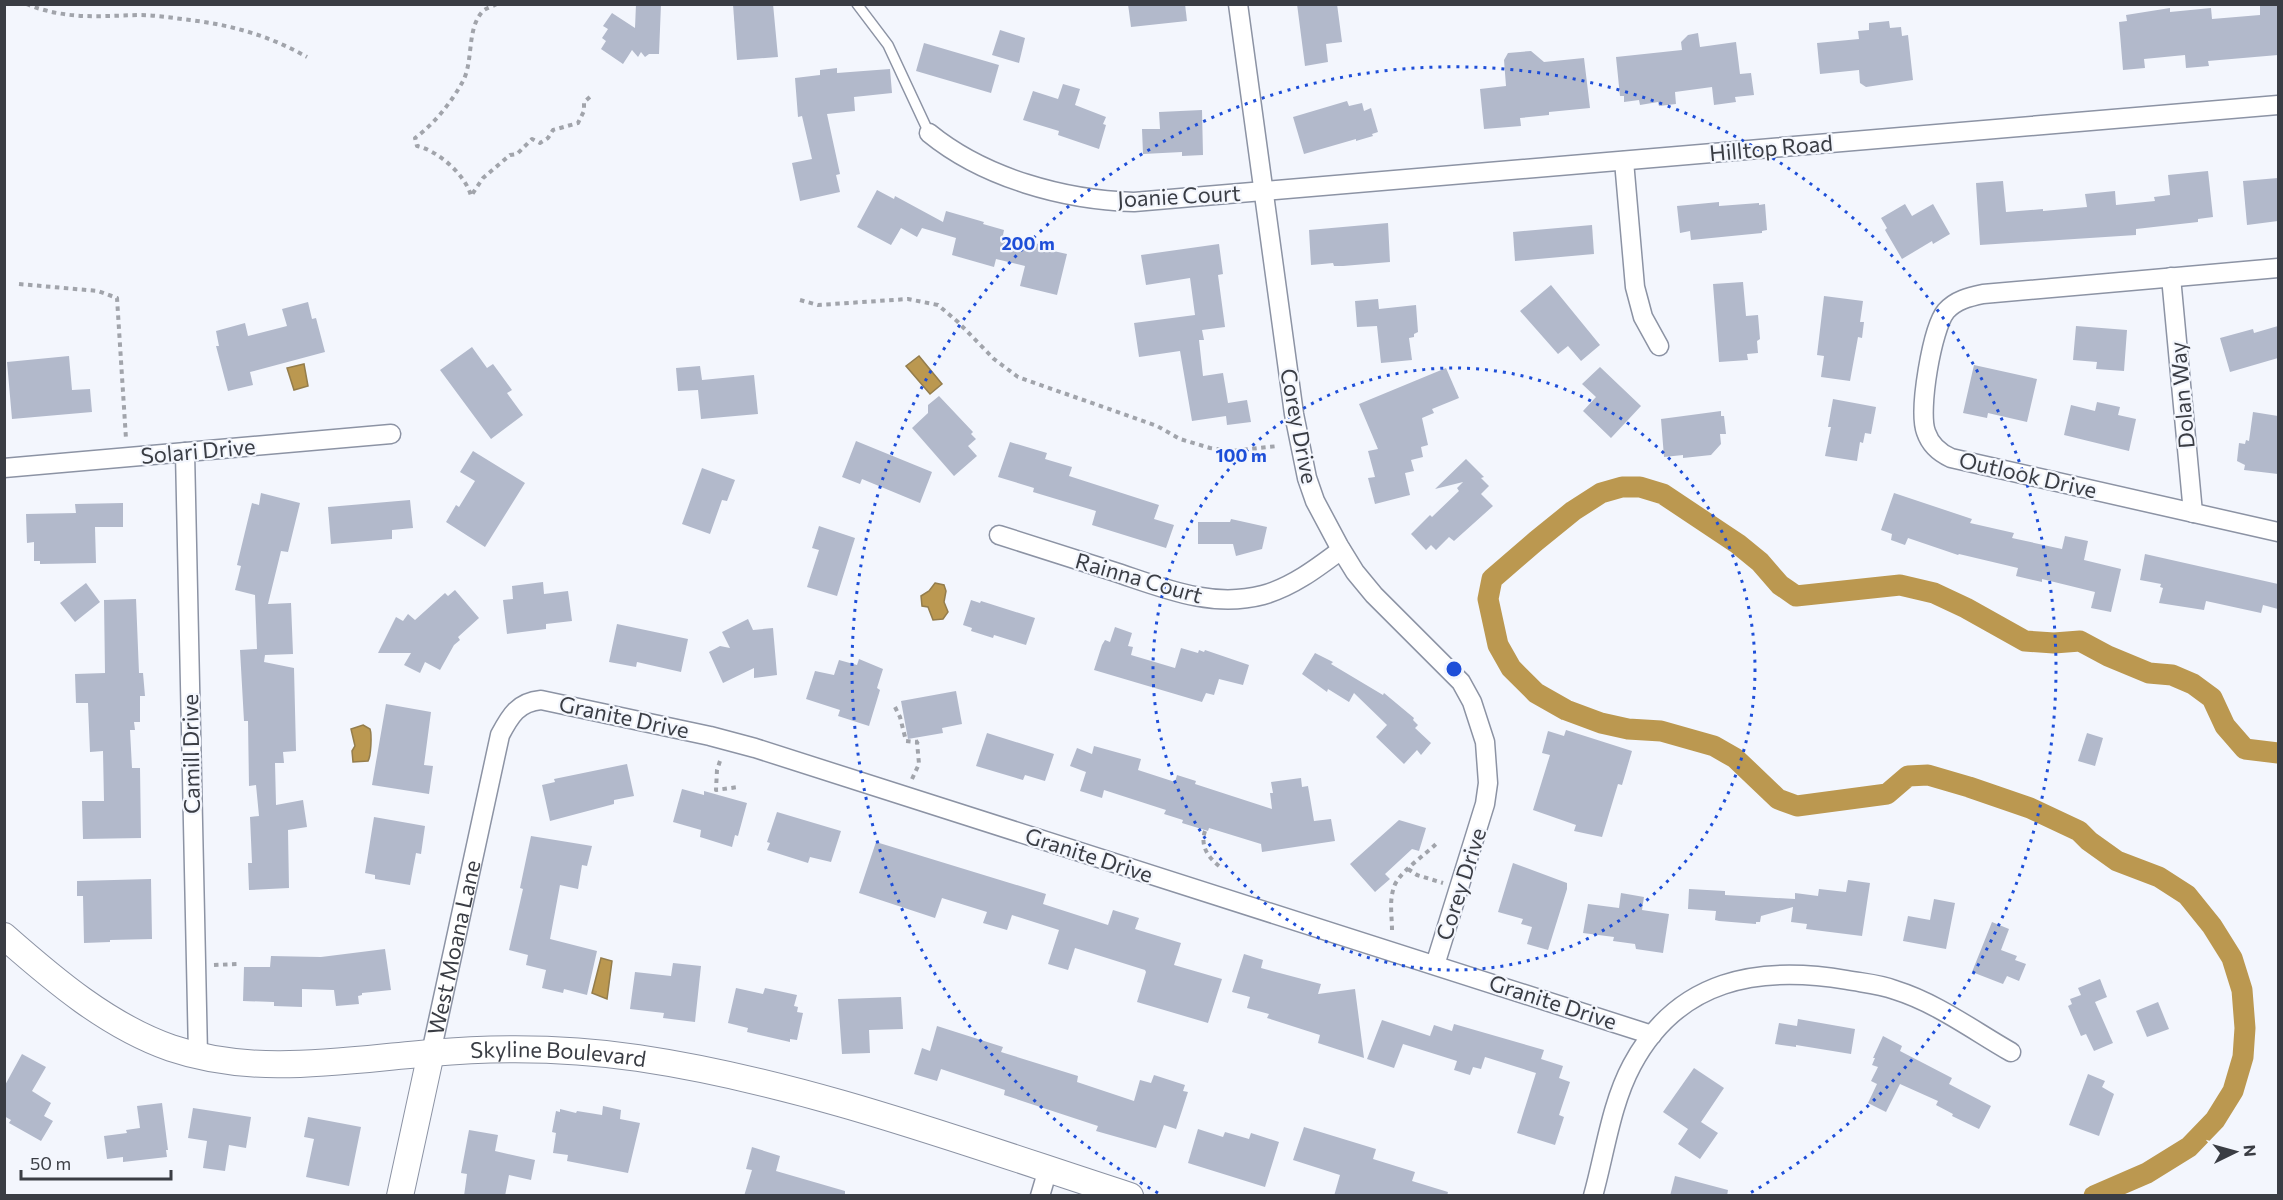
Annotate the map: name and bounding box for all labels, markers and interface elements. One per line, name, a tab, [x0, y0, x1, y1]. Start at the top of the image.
street label: Hilltop Road	[1708, 129, 1834, 166]
street label: Joanie Court	[1117, 179, 1241, 212]
text: 200 m	[1001, 232, 1055, 254]
street label: Dolan Way	[2163, 340, 2200, 450]
street label: Corey Drive	[1275, 366, 1324, 486]
street label: Solari Drive	[140, 432, 256, 469]
text: 100 m	[1215, 444, 1267, 466]
street label: Outlook Drive	[1957, 446, 2100, 503]
street label: Rainna Court	[1072, 546, 1206, 609]
centre of rings	[1444, 659, 1464, 679]
street label: Granite Drive	[557, 690, 692, 743]
street label: Camill Drive	[176, 694, 205, 814]
street label: Granite Drive	[1022, 821, 1156, 888]
street label: Corey Drive	[1430, 824, 1491, 944]
street label: West Moana Lane	[421, 857, 485, 1037]
street label: Granite Drive	[1486, 968, 1620, 1035]
street label: Skyline Boulevard	[470, 1035, 648, 1072]
north arrow	[2205, 1122, 2265, 1182]
scale bar	[21, 1143, 171, 1181]
text: N	[2240, 1144, 2260, 1157]
text: 50 m	[30, 1152, 71, 1174]

